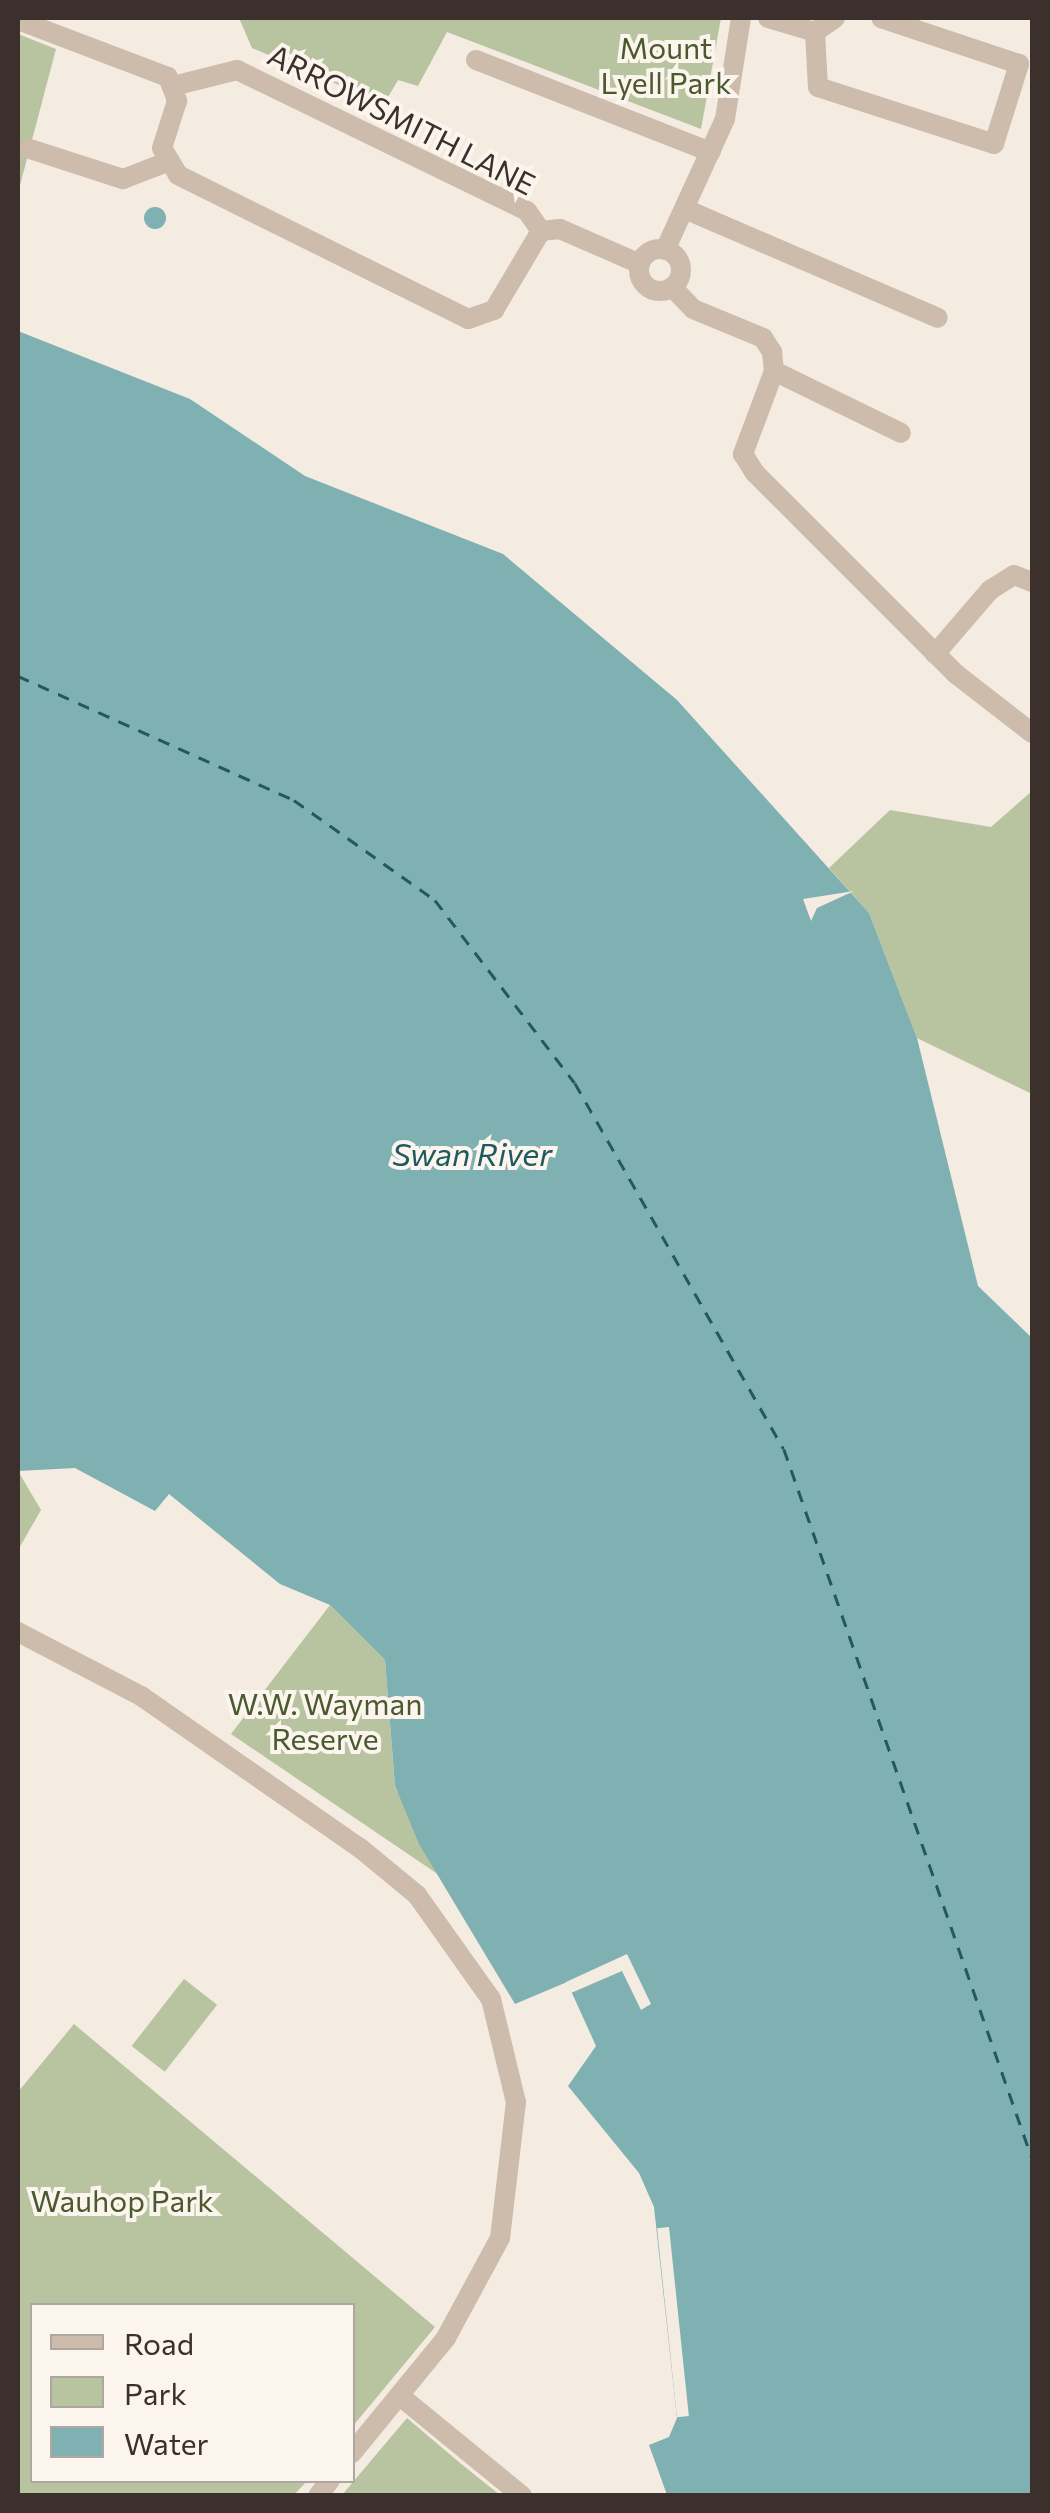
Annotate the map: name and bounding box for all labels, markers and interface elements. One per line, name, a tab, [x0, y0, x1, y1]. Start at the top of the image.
park label: Mount Lyell Park	[601, 29, 731, 100]
street label: ARROWSMITH LANE	[263, 36, 541, 202]
water label: Swan River	[392, 1134, 552, 1172]
park label: W.W. Wayman Reserve	[228, 1685, 422, 1756]
park label: Wauhop Park	[31, 2182, 213, 2218]
legend	[30, 2303, 355, 2483]
text: Road	[124, 2324, 194, 2361]
text: Park	[124, 2374, 187, 2411]
text: Water	[124, 2424, 209, 2461]

